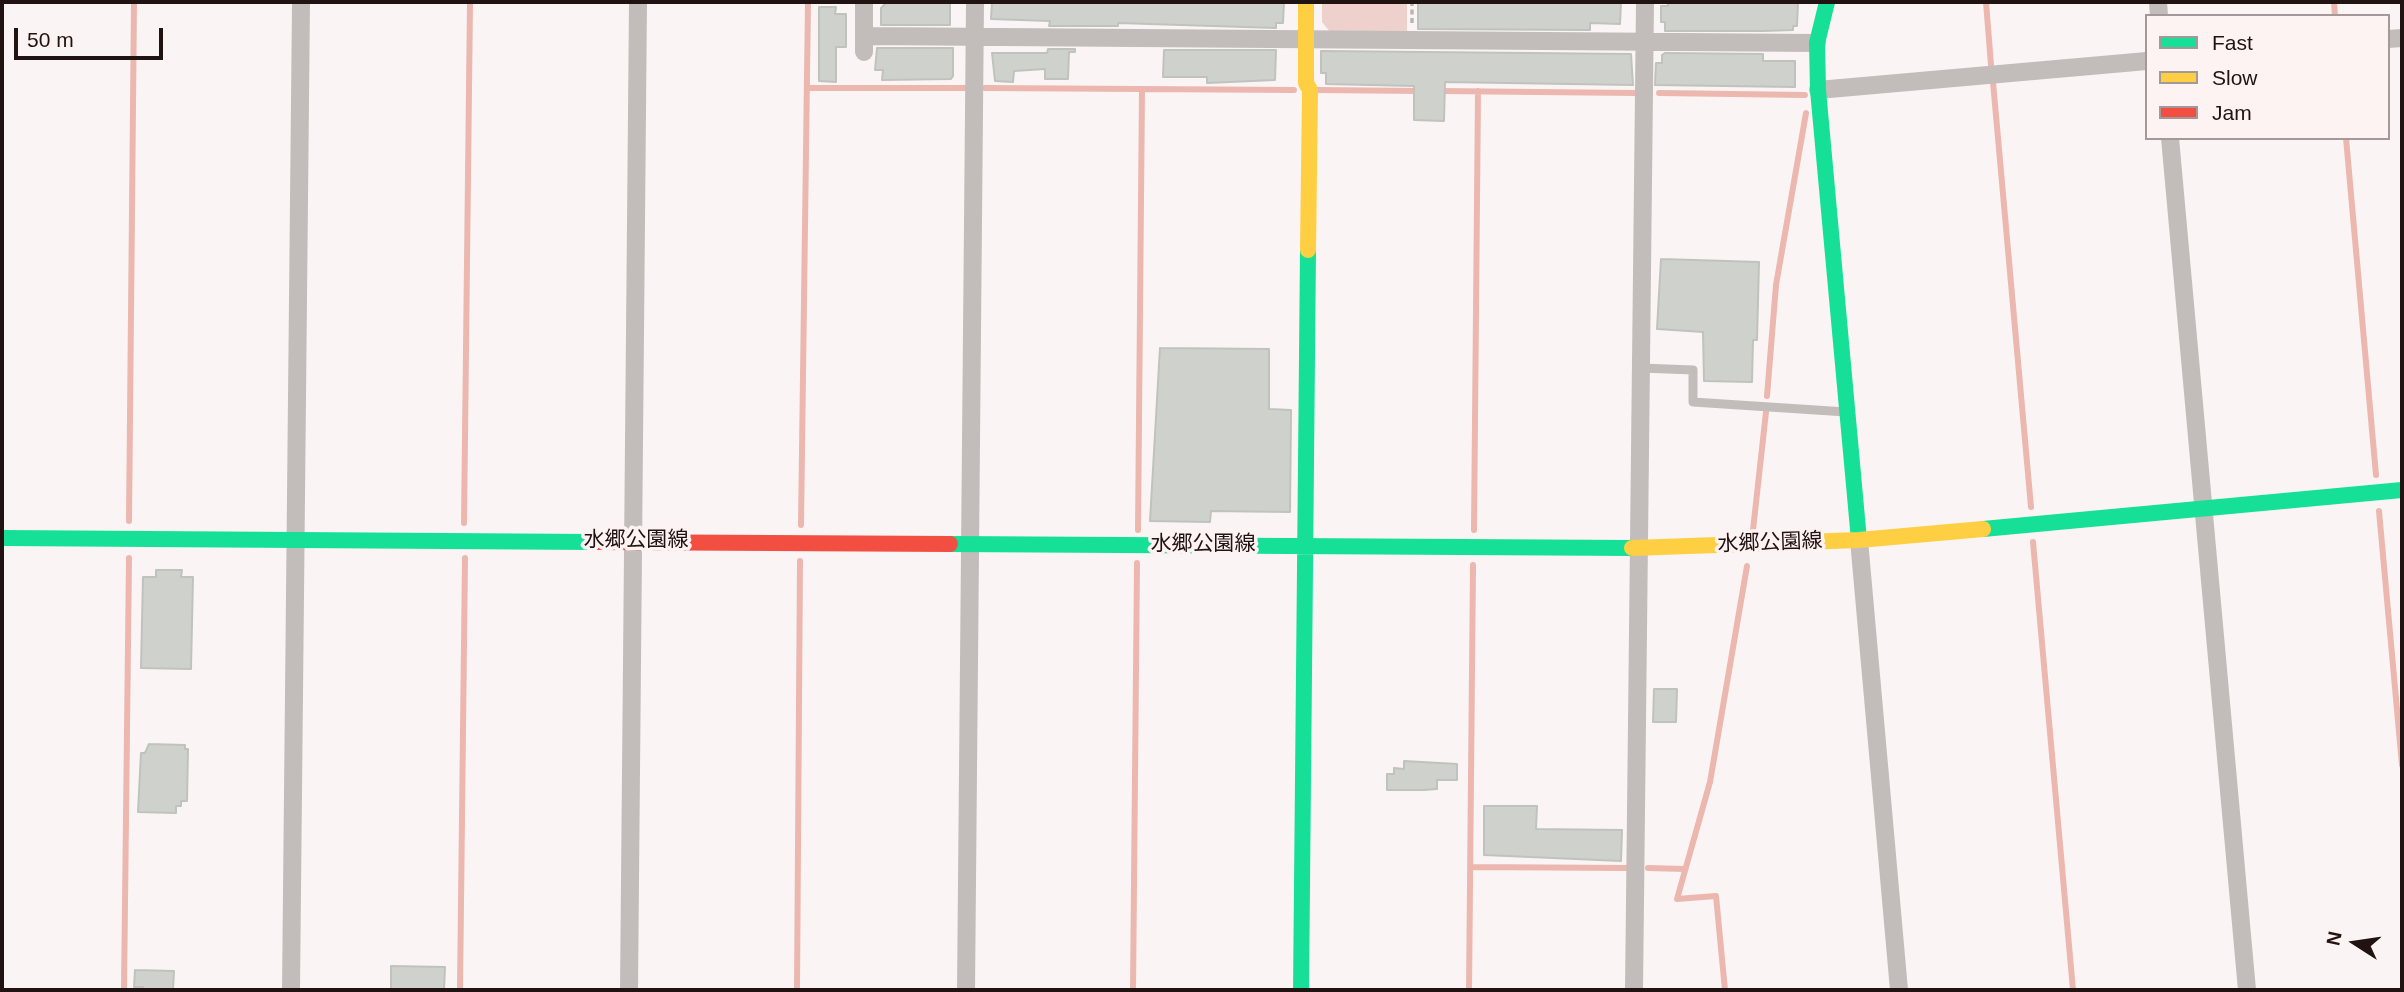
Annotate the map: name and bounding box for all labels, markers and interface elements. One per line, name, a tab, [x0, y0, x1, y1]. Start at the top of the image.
scale bar	[18, 14, 166, 58]
legend	[2145, 14, 2390, 140]
text: 50 m	[27, 28, 74, 51]
text: Fast	[2212, 31, 2253, 54]
text: Slow	[2212, 66, 2258, 89]
text: Jam	[2212, 101, 2252, 124]
street label: 水郷公園線	[584, 527, 688, 553]
street label: 水郷公園線	[1717, 529, 1823, 557]
street label: 水郷公園線	[1151, 531, 1255, 557]
north arrow	[2320, 908, 2390, 978]
text: N	[2322, 930, 2346, 947]

